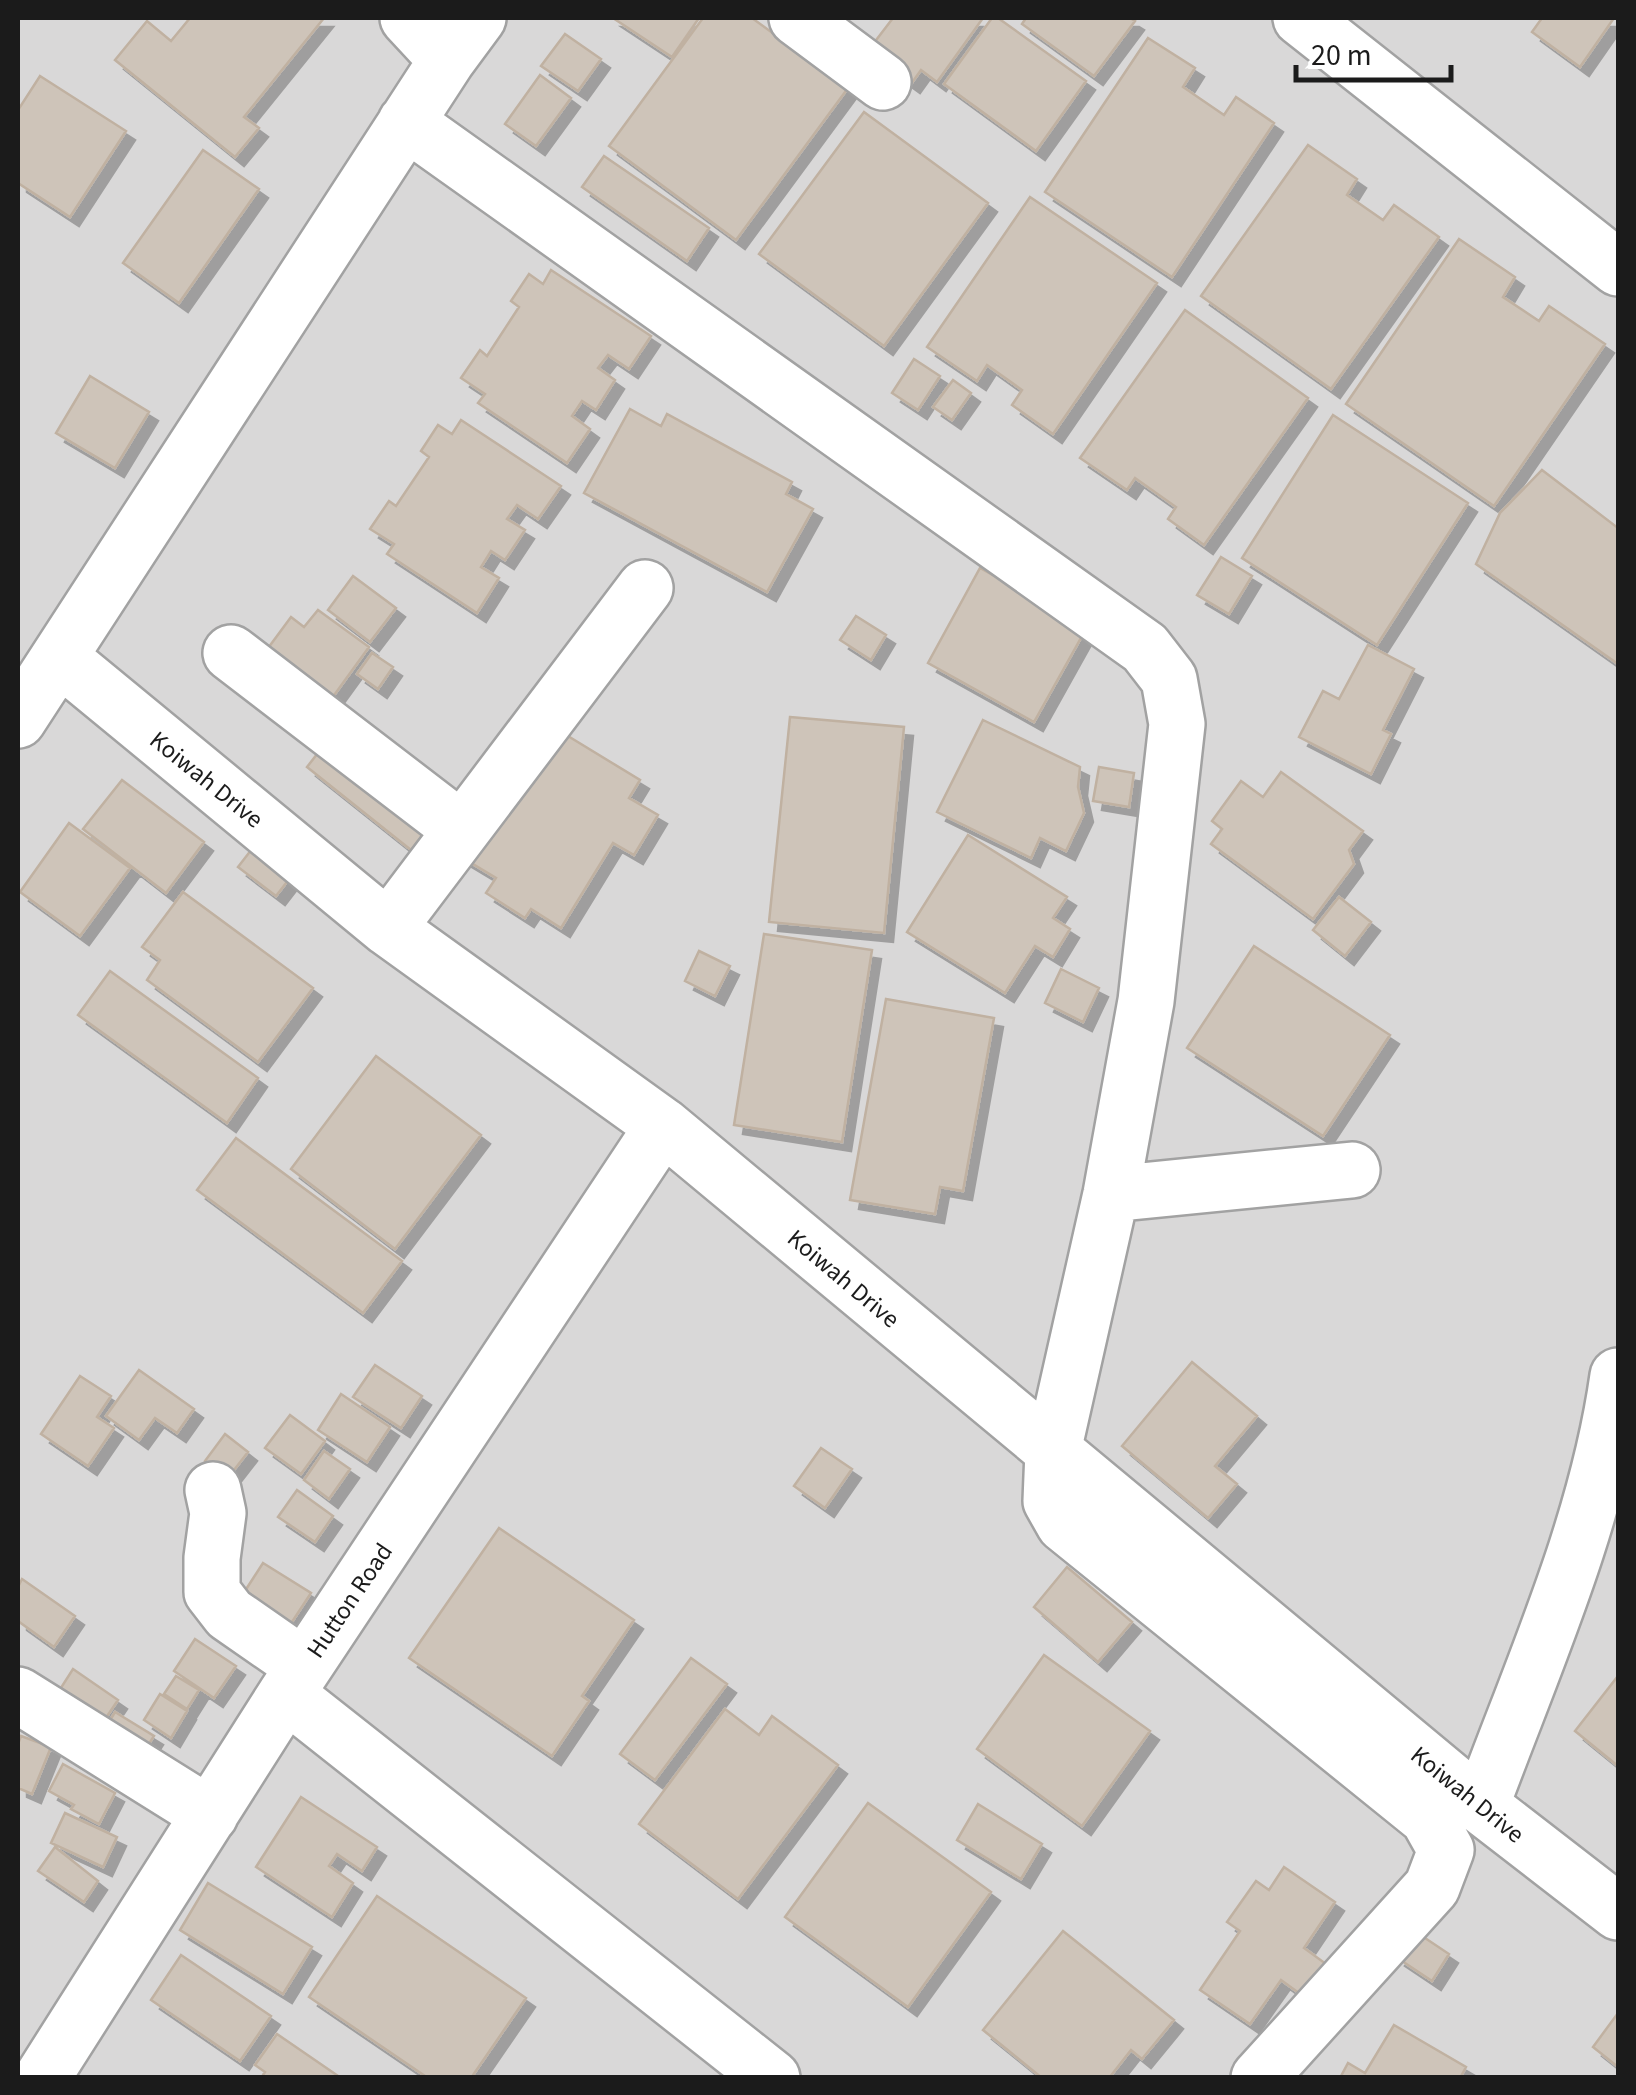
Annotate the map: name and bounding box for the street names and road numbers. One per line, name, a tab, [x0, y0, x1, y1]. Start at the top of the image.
street label: Koiwah Drive	[142, 723, 271, 837]
street label: Koiwah Drive	[779, 1221, 907, 1337]
street label: Hutton Road	[298, 1536, 402, 1665]
street label: Koiwah Drive	[1403, 1738, 1532, 1852]

